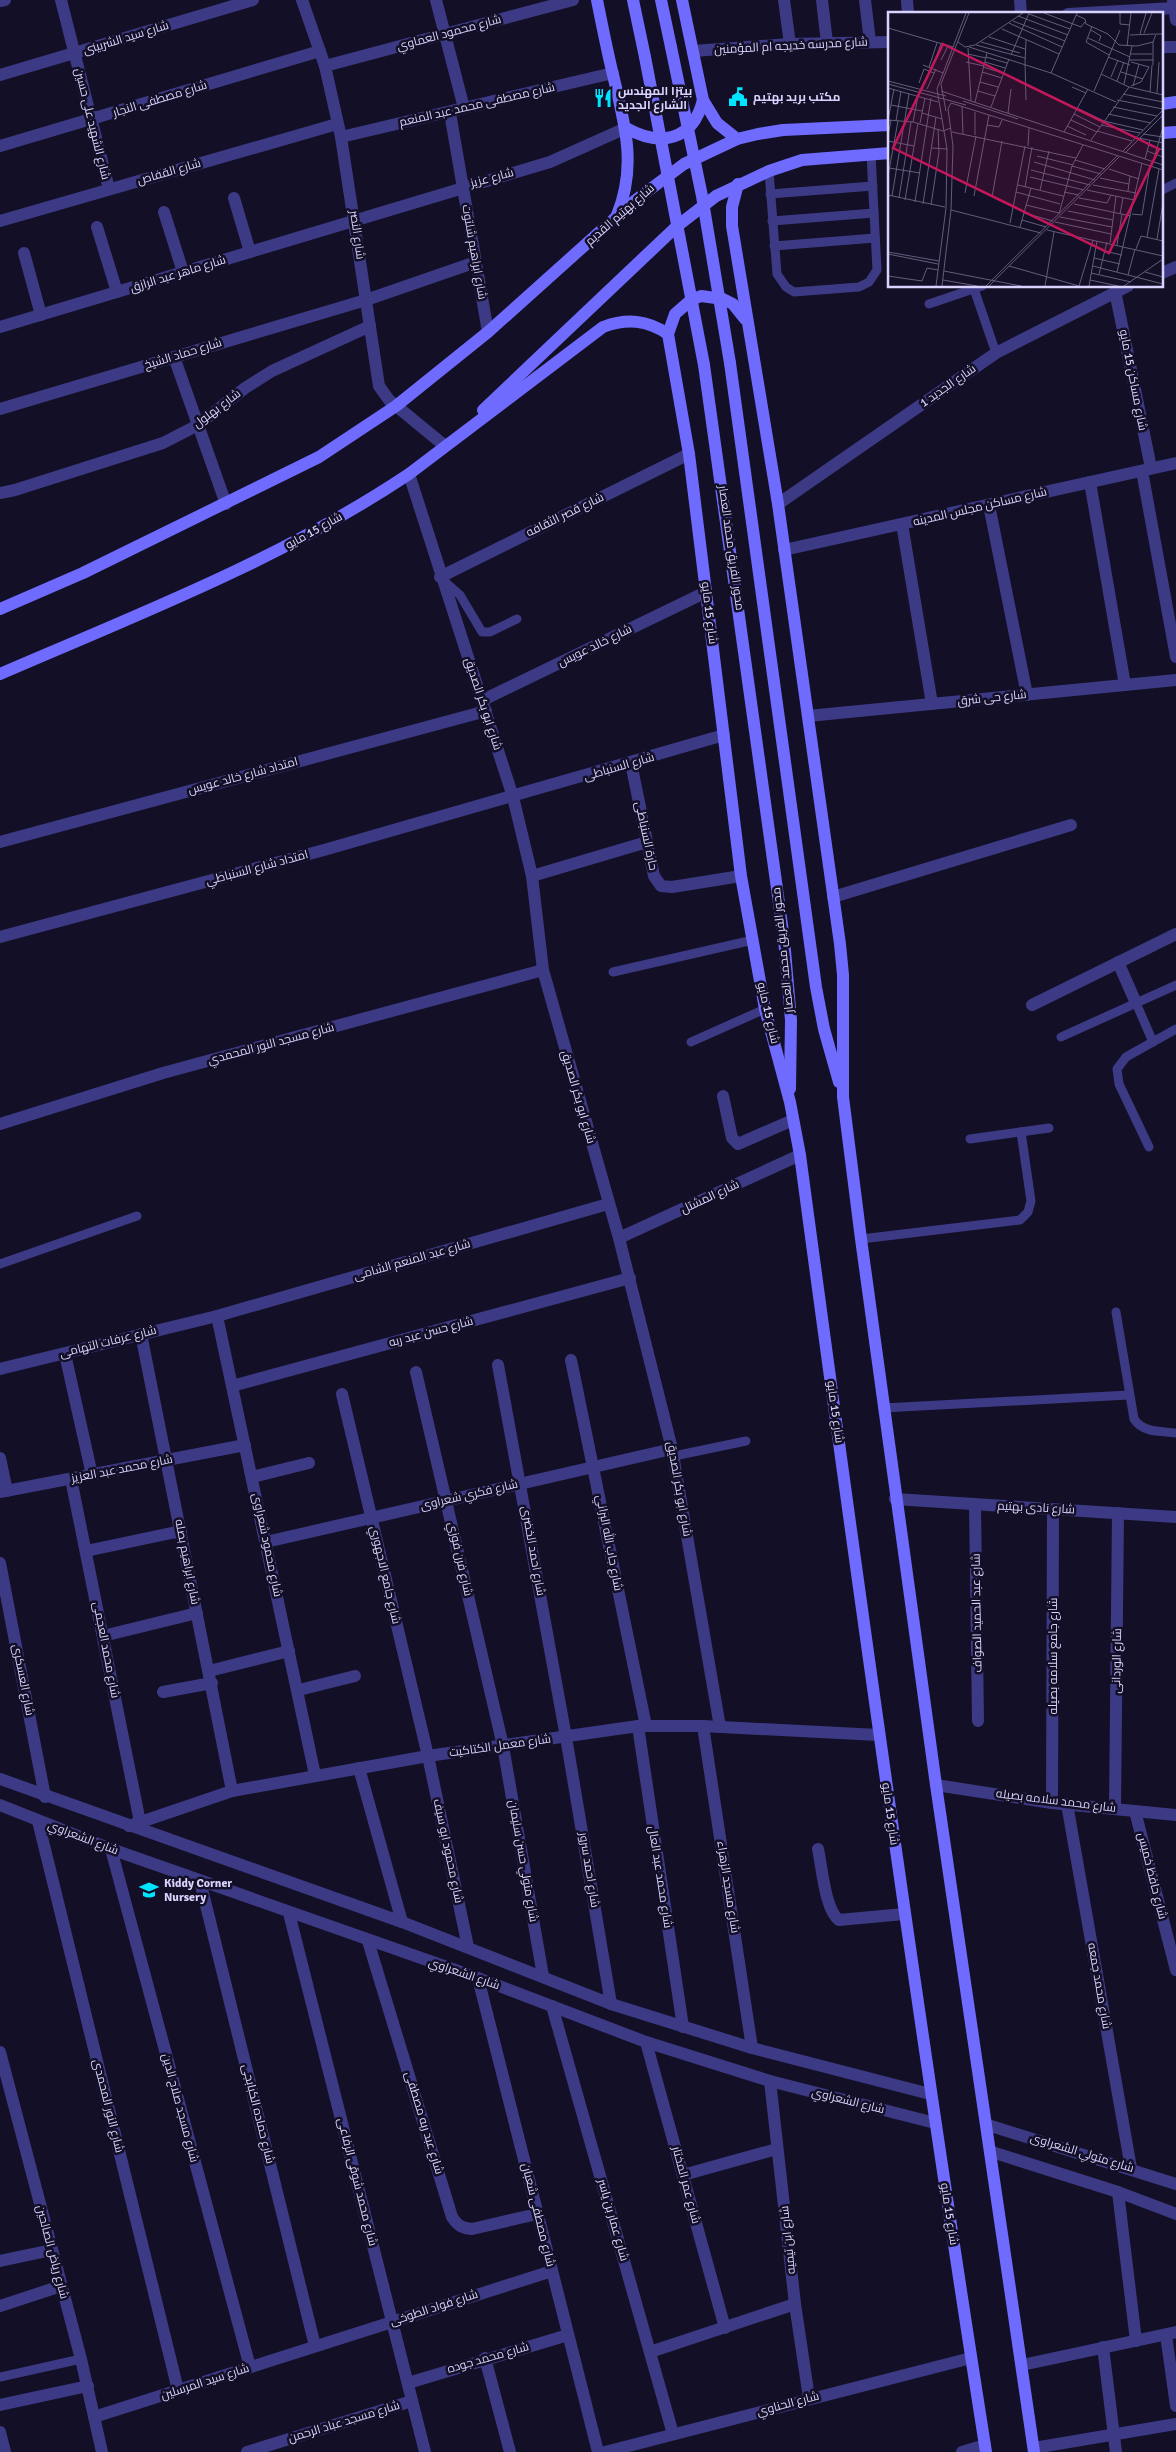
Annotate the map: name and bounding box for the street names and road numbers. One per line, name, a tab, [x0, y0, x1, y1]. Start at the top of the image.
street label: شارع محمود العماوي	[395, 12, 503, 56]
street label: شارع سيد الشربينى	[81, 18, 171, 58]
street label: شارع مدرسه خديجه ام المؤمنين	[714, 34, 868, 58]
street label: شارع الشهيد على حسين	[71, 67, 113, 181]
street label: شارع مصطفى النجار	[110, 78, 209, 121]
street label: شارع مصطفى محمد عبد المنعم	[398, 80, 556, 130]
street label: شارع القفاص	[135, 156, 203, 188]
street label: شارع عزيز	[468, 165, 515, 191]
street label: شارع بهتيم القديم	[582, 181, 658, 249]
street label: شارع ابراهيم شلتوت	[458, 203, 490, 301]
street label: شارع النصر	[346, 209, 368, 261]
street label: شارع ماهر عبد الرازق	[128, 252, 228, 296]
street label: شارع مساكن 15 مايو	[1116, 328, 1150, 432]
street label: شارع حماد الشيخ	[142, 335, 224, 373]
street label: شارع الجديد 1	[917, 361, 979, 411]
street label: شارع بهلول	[190, 386, 244, 432]
street label: محور الفريق محمد العصار	[715, 483, 747, 612]
street label: شارع مساكن مجلس المدينه	[912, 484, 1048, 530]
street label: شارع قصر الثقافه	[524, 490, 606, 540]
street label: شارع 15 مايو	[283, 509, 345, 553]
street label: شارع 15 مايو	[698, 581, 720, 645]
street label: شارع خالد عويس	[555, 622, 635, 670]
street label: شارع ابو بكر الصديق	[461, 656, 505, 752]
street label: شارع حى شرق	[957, 687, 1027, 709]
street label: شارع السنباطى	[582, 750, 656, 784]
street label: امتداد شارع خالد عويس	[186, 754, 300, 798]
street label: حارة السنباطى	[631, 800, 661, 872]
street label: امتداد شارع السنباطي	[204, 847, 310, 891]
street label: محور الفريق محمد العصار	[769, 886, 797, 1015]
street label: شارع 15 مايو	[754, 981, 782, 1045]
street label: شارع مسجد النور المحمدي	[206, 1020, 336, 1070]
street label: شارع ابو بكر الصديق	[558, 1049, 599, 1145]
street label: شارع المشتل	[678, 1177, 742, 1217]
street label: شارع عبد المنعم الشامى	[352, 1236, 472, 1284]
street label: شارع حسن عبد ربه	[387, 1314, 475, 1350]
street label: شارع عرفات التهامى	[58, 1323, 158, 1361]
street label: شارع 15 مايو	[823, 1380, 847, 1444]
street label: شارع ابو بكر الصديق	[663, 1440, 695, 1538]
street label: شارع محمد عبد العزيز	[69, 1452, 174, 1486]
street label: شارع فكري شعراوى	[419, 1476, 520, 1515]
street label: شارع محمود شعراوى	[249, 1492, 285, 1598]
street label: شارع جاب الله البراني	[590, 1494, 627, 1593]
street label: شارع نادى بهتيم	[997, 1498, 1075, 1518]
street label: شارع احمد الخضرى	[518, 1505, 548, 1597]
street label: شارع ابراهيم بصله	[171, 1518, 203, 1606]
street label: شارع فرن فوزي	[442, 1521, 476, 1598]
street label: شارع جامع الاجهوري	[364, 1524, 404, 1626]
street label: شارع عبد الحميد الصواف	[968, 1553, 986, 1673]
street label: شارع جامع سلامه بصيله	[1046, 1598, 1061, 1714]
street label: شارع محمد العجمى	[89, 1600, 123, 1700]
street label: شارع الوردانى	[1109, 1628, 1125, 1694]
street label: شارع العسكرى	[9, 1643, 37, 1717]
street label: شارع معمل الكتاكيت	[448, 1731, 552, 1761]
street label: شارع 15 مايو	[878, 1782, 902, 1846]
street label: شارع محمد سلامه بصيله	[995, 1786, 1117, 1816]
street label: شارع محمود ابو سيف	[430, 1797, 466, 1905]
street label: شارع متولي حسن سليمان	[503, 1799, 541, 1924]
street label: شارع الشعراوي	[45, 1818, 121, 1860]
street label: شارع محمد عبد العال	[645, 1825, 676, 1929]
street label: شارع احمد سرور	[575, 1830, 602, 1909]
street label: شارع حافظ خميس	[1134, 1831, 1170, 1921]
street label: شارع مسجد الزهراء	[713, 1840, 743, 1934]
street label: شارع محمد جمعه	[1084, 1942, 1114, 2030]
street label: شارع الشعراوي	[426, 1955, 502, 1995]
street label: شارع مسجد صلاح الدين	[158, 2052, 202, 2164]
street label: شارع النور المحمدى	[89, 2058, 127, 2154]
street label: شارع حماده الكبابجى	[238, 2063, 278, 2165]
street label: شارع عبد ربه مصطفى	[401, 2070, 447, 2176]
street label: شارع الشعراوي	[810, 2085, 886, 2119]
street label: شارع محمد شوقى الرفاعى	[334, 2116, 380, 2248]
street label: شارع متولي الشعراوى	[1028, 2130, 1136, 2178]
street label: شارع عمر المختار	[668, 2144, 704, 2225]
street label: شارع مصطفى شعبان	[518, 2162, 558, 2268]
street label: شارع عمار بن ياسر	[594, 2176, 632, 2263]
street label: شارع 15 مايو	[937, 2182, 961, 2246]
street label: شارع رياض الصالحين	[32, 2203, 72, 2301]
street label: شارع ابن تيميه	[777, 2205, 799, 2275]
street label: شارع فواد الطوخى	[388, 2287, 480, 2329]
street label: شارع محمد جوده	[445, 2339, 531, 2377]
street label: شارع سيد المرسلين	[159, 2361, 251, 2403]
street label: شارع الحناوي	[755, 2388, 821, 2421]
street label: شارع مسجد عباد الرحمن	[286, 2398, 402, 2446]

